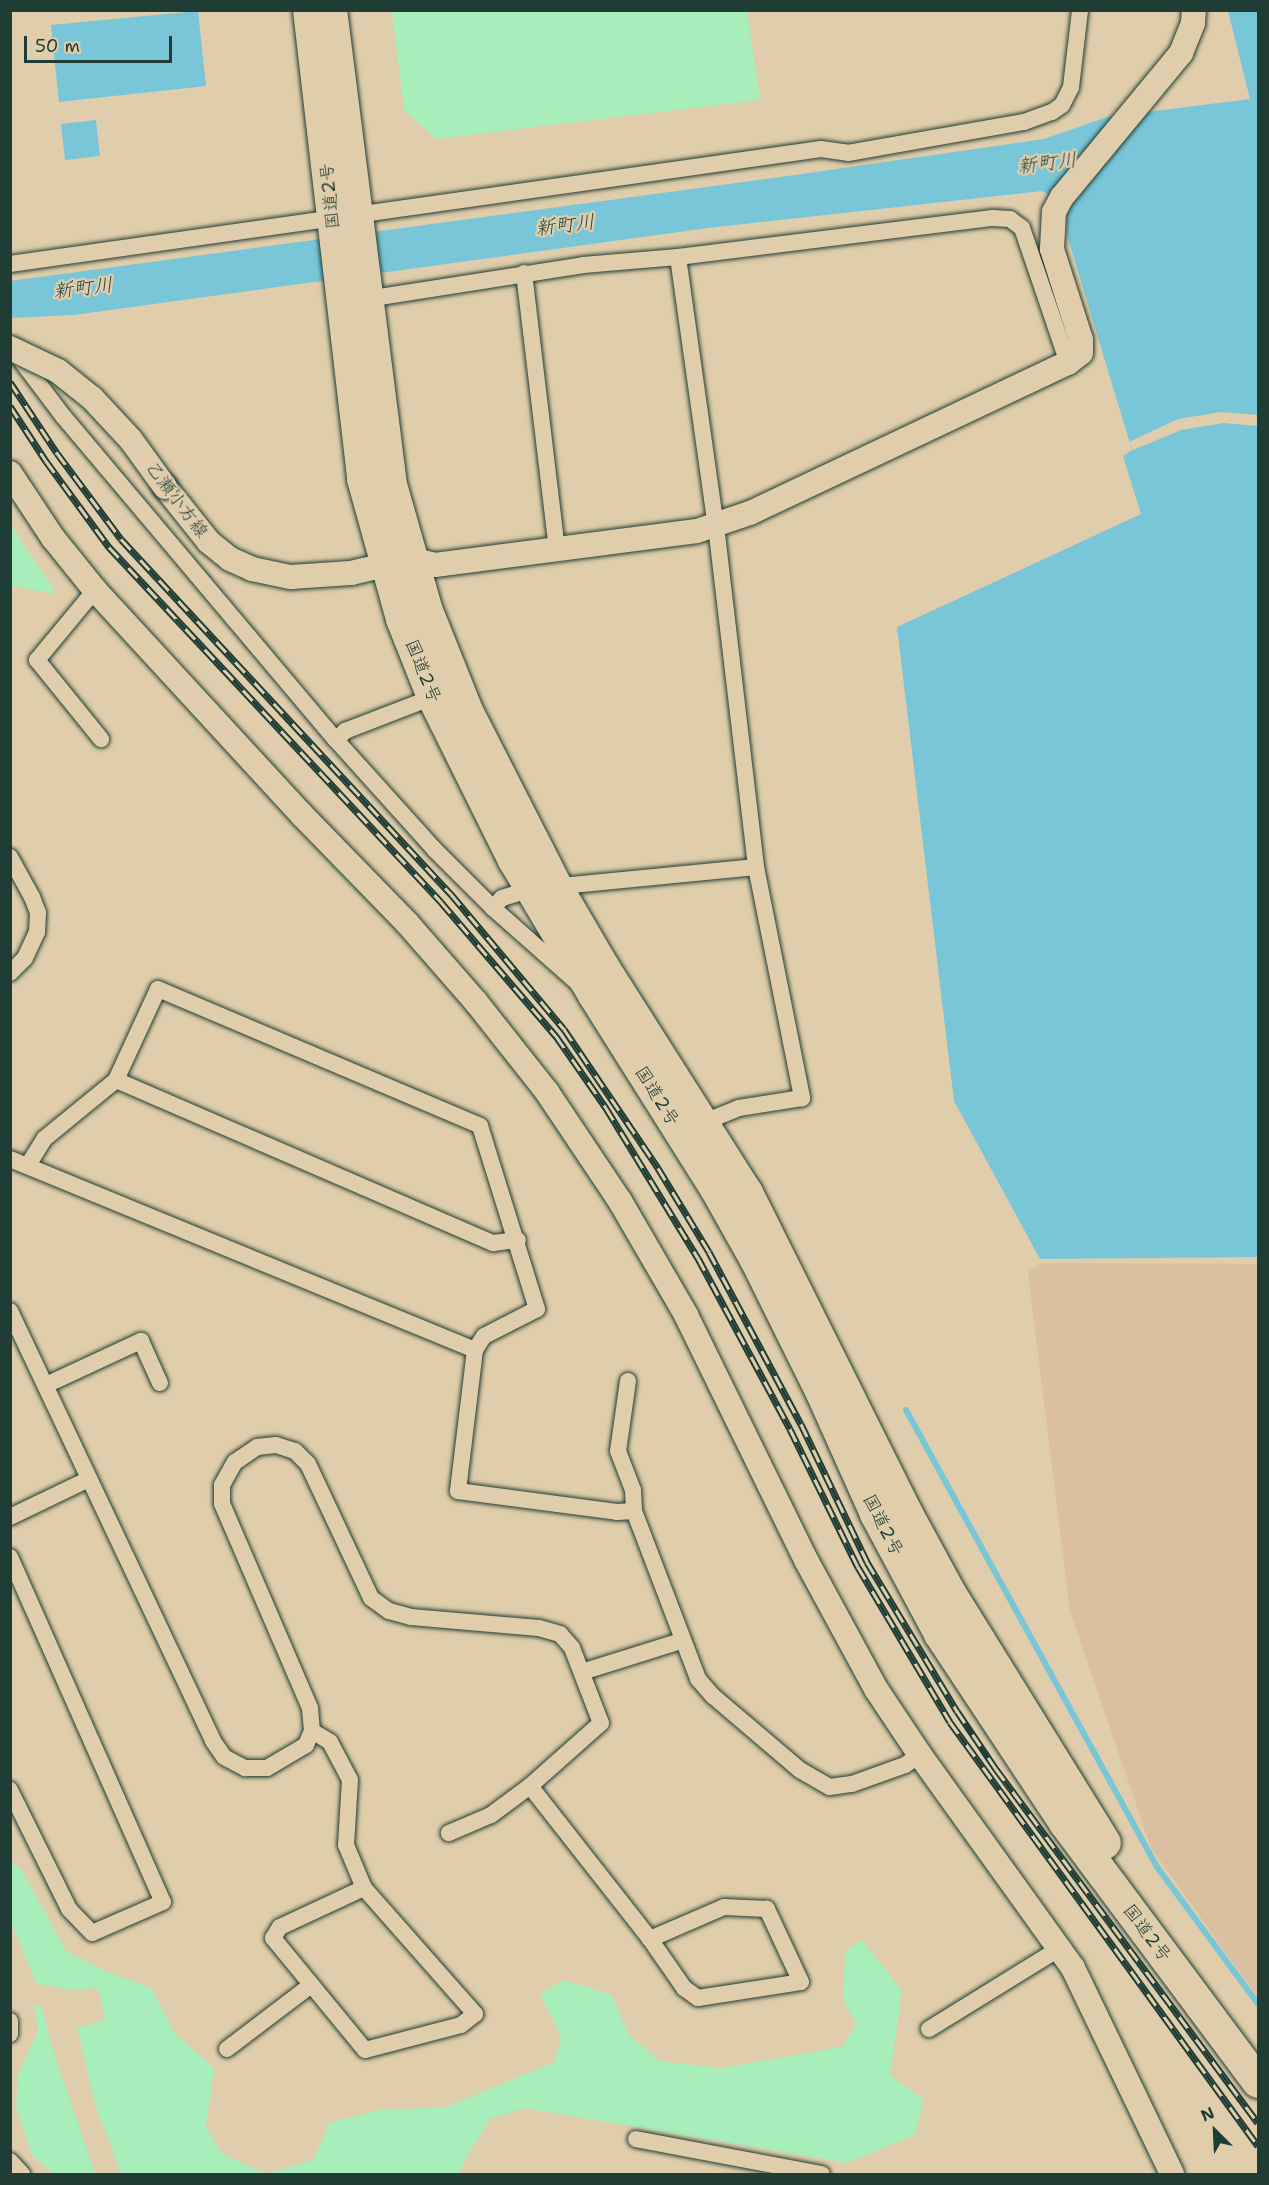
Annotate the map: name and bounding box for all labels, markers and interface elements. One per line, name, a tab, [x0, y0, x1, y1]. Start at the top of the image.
scale bar	[27, 24, 176, 62]
text: 50 m	[35, 34, 80, 58]
water label: 新町川	[1016, 147, 1078, 179]
street label: 国道2号	[316, 162, 344, 230]
water label: 新町川	[534, 209, 596, 241]
water label: 新町川	[52, 272, 114, 304]
street label: 乙瀬小方線	[141, 458, 213, 542]
street label: 国道2号	[401, 636, 445, 706]
street label: 国道2号	[630, 1062, 684, 1130]
street label: 国道2号	[858, 1490, 908, 1560]
street label: 国道2号	[1118, 1900, 1176, 1966]
north arrow	[1185, 2101, 1245, 2161]
text: N	[1197, 2102, 1218, 2126]

